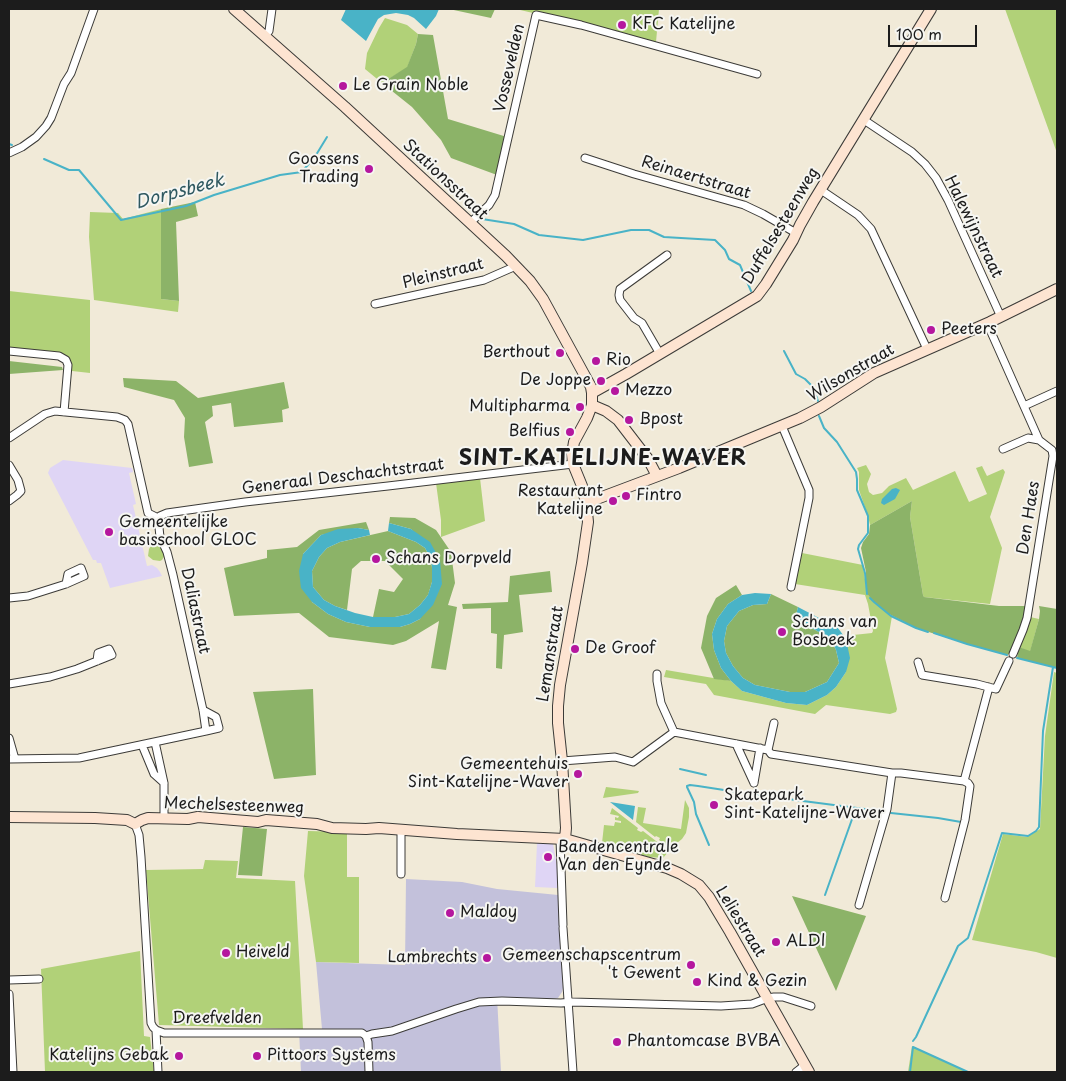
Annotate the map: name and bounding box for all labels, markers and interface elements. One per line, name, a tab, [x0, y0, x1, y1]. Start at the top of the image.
place label: KFC Katelijne	[632, 15, 735, 35]
scale bar	[891, 15, 980, 47]
marker: KFC Katelijne	[616, 19, 628, 31]
street label: Vossevelden	[490, 22, 530, 114]
text: 100 m	[896, 22, 942, 45]
place label: Le Grain Noble	[353, 76, 469, 96]
marker: Le Grain Noble	[337, 80, 349, 92]
street label: Stationsstraat	[398, 136, 492, 224]
place label: Goossens Trading	[288, 150, 359, 188]
street label: Reinaertstraat	[639, 152, 753, 204]
marker: Goossens Trading	[363, 163, 375, 175]
street label: Duffelsesteenweg	[739, 164, 823, 288]
water label: Dorpsbeek	[133, 170, 227, 214]
street label: Halewijnstraat	[940, 173, 1006, 281]
street label: Pleinstraat	[400, 255, 486, 293]
place label: Peeters	[941, 320, 997, 340]
marker: Peeters	[925, 324, 937, 336]
street label: Wilsonstraat	[804, 340, 898, 406]
place label: Berthout	[482, 343, 550, 363]
marker: Berthout	[554, 347, 566, 359]
place label: Rio	[606, 351, 631, 371]
marker: Rio	[590, 355, 602, 367]
place label: De Joppe	[520, 371, 591, 391]
marker: De Joppe	[595, 375, 607, 387]
place label: Mezzo	[625, 381, 672, 401]
marker: Mezzo	[609, 385, 621, 397]
place label: Multipharma	[469, 397, 570, 417]
marker: Multipharma	[574, 401, 586, 413]
place label: Bpost	[639, 410, 683, 430]
marker: Bpost	[623, 414, 635, 426]
place label: Belfius	[509, 422, 560, 442]
marker: Belfius	[564, 426, 576, 438]
district label: SINT-KATELIJNE-WAVER	[459, 446, 747, 472]
street label: Generaal Deschachtstraat	[241, 455, 445, 499]
street label: Den Haes	[1014, 480, 1044, 556]
place label: Restaurant Katelijne	[517, 482, 603, 520]
place label: Fintro	[636, 486, 682, 506]
marker: Fintro	[620, 490, 632, 502]
marker: Restaurant Katelijne	[607, 495, 619, 507]
place label: Gemeentelijke basisschool GLOC	[119, 513, 257, 551]
marker: Gemeentelijke basisschool GLOC	[103, 526, 115, 538]
place label: Schans Dorpveld	[386, 549, 512, 569]
marker: Schans Dorpveld	[370, 553, 382, 565]
street label: Daliastraat	[177, 566, 213, 656]
street label: Lemanstraat	[534, 605, 568, 703]
place label: Schans van Bosbeek	[792, 613, 877, 651]
marker: Schans van Bosbeek	[776, 626, 788, 638]
place label: De Groof	[585, 639, 655, 659]
marker: De Groof	[569, 643, 581, 655]
place label: Gemeentehuis Sint-Katelijne-Waver	[408, 755, 568, 793]
marker: Gemeentehuis Sint-Katelijne-Waver	[572, 768, 584, 780]
place label: Skatepark Sint-Katelijne-Waver	[724, 786, 884, 824]
street label: Mechelsesteenweg	[163, 794, 305, 818]
marker: Skatepark Sint-Katelijne-Waver	[708, 799, 720, 811]
place label: Bandencentrale Van den Eynde	[558, 838, 679, 876]
marker: Bandencentrale Van den Eynde	[542, 851, 554, 863]
street label: Leliestraat	[711, 883, 769, 961]
place label: Maldoy	[460, 903, 517, 923]
marker: Maldoy	[444, 907, 456, 919]
place label: ALDI	[786, 932, 826, 952]
marker: ALDI	[770, 936, 782, 948]
place label: Heiveld	[236, 943, 290, 963]
place label: Gemeenschapscentrum 't Gewent	[502, 946, 681, 984]
marker: Heiveld	[220, 947, 232, 959]
place label: Lambrechts	[388, 948, 477, 968]
marker: Lambrechts	[481, 952, 493, 964]
marker: Gemeenschapscentrum 't Gewent	[685, 959, 697, 971]
place label: Kind & Gezin	[707, 972, 807, 992]
marker: Kind & Gezin	[691, 976, 703, 988]
street label: Dreefvelden	[172, 1009, 262, 1029]
place label: Phantomcase BVBA	[627, 1032, 781, 1052]
marker: Phantomcase BVBA	[611, 1036, 623, 1048]
place label: Katelijns Gebak	[49, 1046, 169, 1066]
place label: Pittoors Systems	[267, 1046, 396, 1066]
marker: Katelijns Gebak	[173, 1050, 185, 1062]
marker: Pittoors Systems	[251, 1050, 263, 1062]

